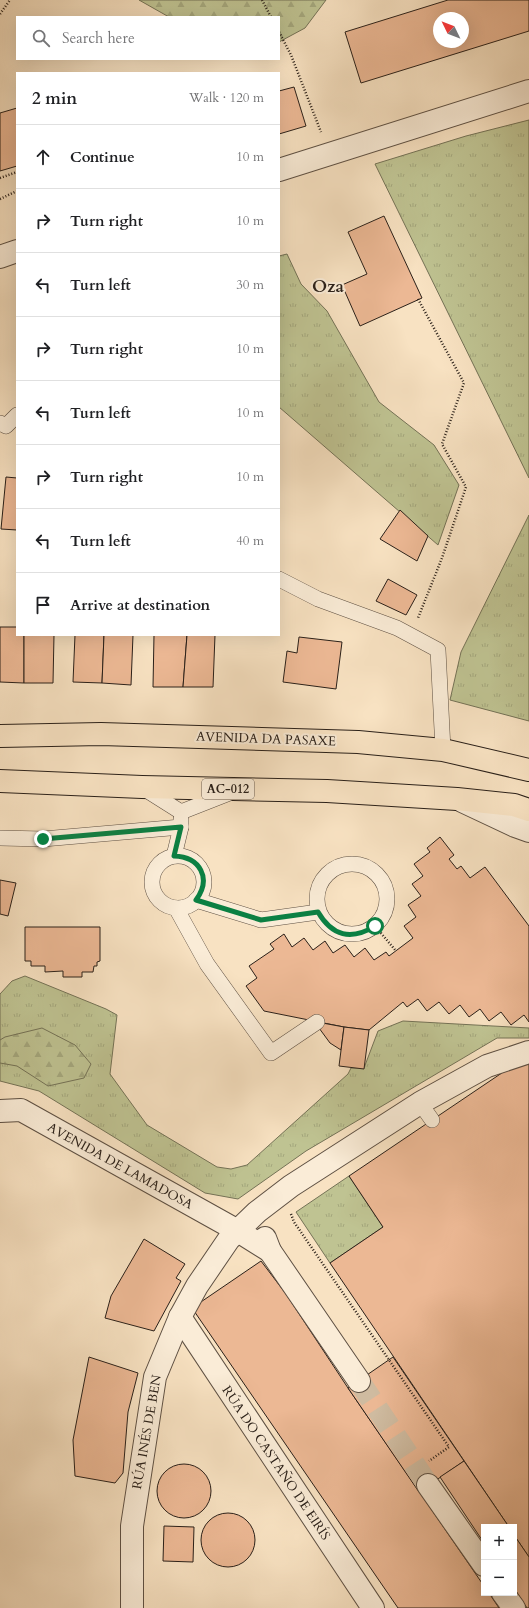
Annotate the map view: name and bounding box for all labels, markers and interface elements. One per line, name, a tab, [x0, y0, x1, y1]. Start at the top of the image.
north arrow	[433, 12, 469, 48]
search box	[16, 16, 280, 60]
icon: search	[30, 27, 52, 49]
text: Search here	[62, 28, 135, 48]
text: 2 min	[32, 87, 77, 110]
text: Walk · 120 m	[189, 89, 264, 107]
icon: ahead	[32, 146, 54, 168]
text: Continue	[70, 147, 135, 167]
text: 10 m	[236, 148, 264, 166]
icon: right	[32, 210, 54, 232]
text: Turn right	[70, 211, 143, 231]
text: 10 m	[236, 212, 264, 230]
icon: left	[32, 274, 54, 296]
text: Turn left	[70, 275, 131, 295]
district label: Oza	[312, 275, 345, 298]
text: 30 m	[236, 276, 264, 294]
icon: right	[32, 338, 54, 360]
text: Turn right	[70, 339, 143, 359]
text: 10 m	[236, 340, 264, 358]
icon: left	[32, 402, 54, 424]
text: Turn left	[70, 403, 131, 423]
text: 10 m	[236, 404, 264, 422]
icon: right	[32, 466, 54, 488]
text: Turn right	[70, 467, 143, 487]
text: 10 m	[236, 468, 264, 486]
icon: left	[32, 530, 54, 552]
text: Turn left	[70, 531, 131, 551]
text: 40 m	[236, 532, 264, 550]
icon: arrive	[32, 594, 54, 616]
text: Arrive at destination	[70, 595, 210, 615]
street label: AVENIDA DA PASAXE	[196, 728, 336, 750]
road number: AC-012	[202, 779, 254, 799]
route end	[34, 830, 52, 848]
route start	[366, 917, 384, 935]
street label: AVENIDA DE LAMADOSA	[44, 1118, 197, 1214]
street label: RÚA INÉS DE BEN	[128, 1373, 166, 1491]
street label: RÚA DO CASTAÑO DE EIRÍS	[218, 1382, 334, 1544]
map controls	[481, 1524, 517, 1596]
button: +	[481, 1524, 517, 1560]
button: −	[481, 1560, 517, 1596]

